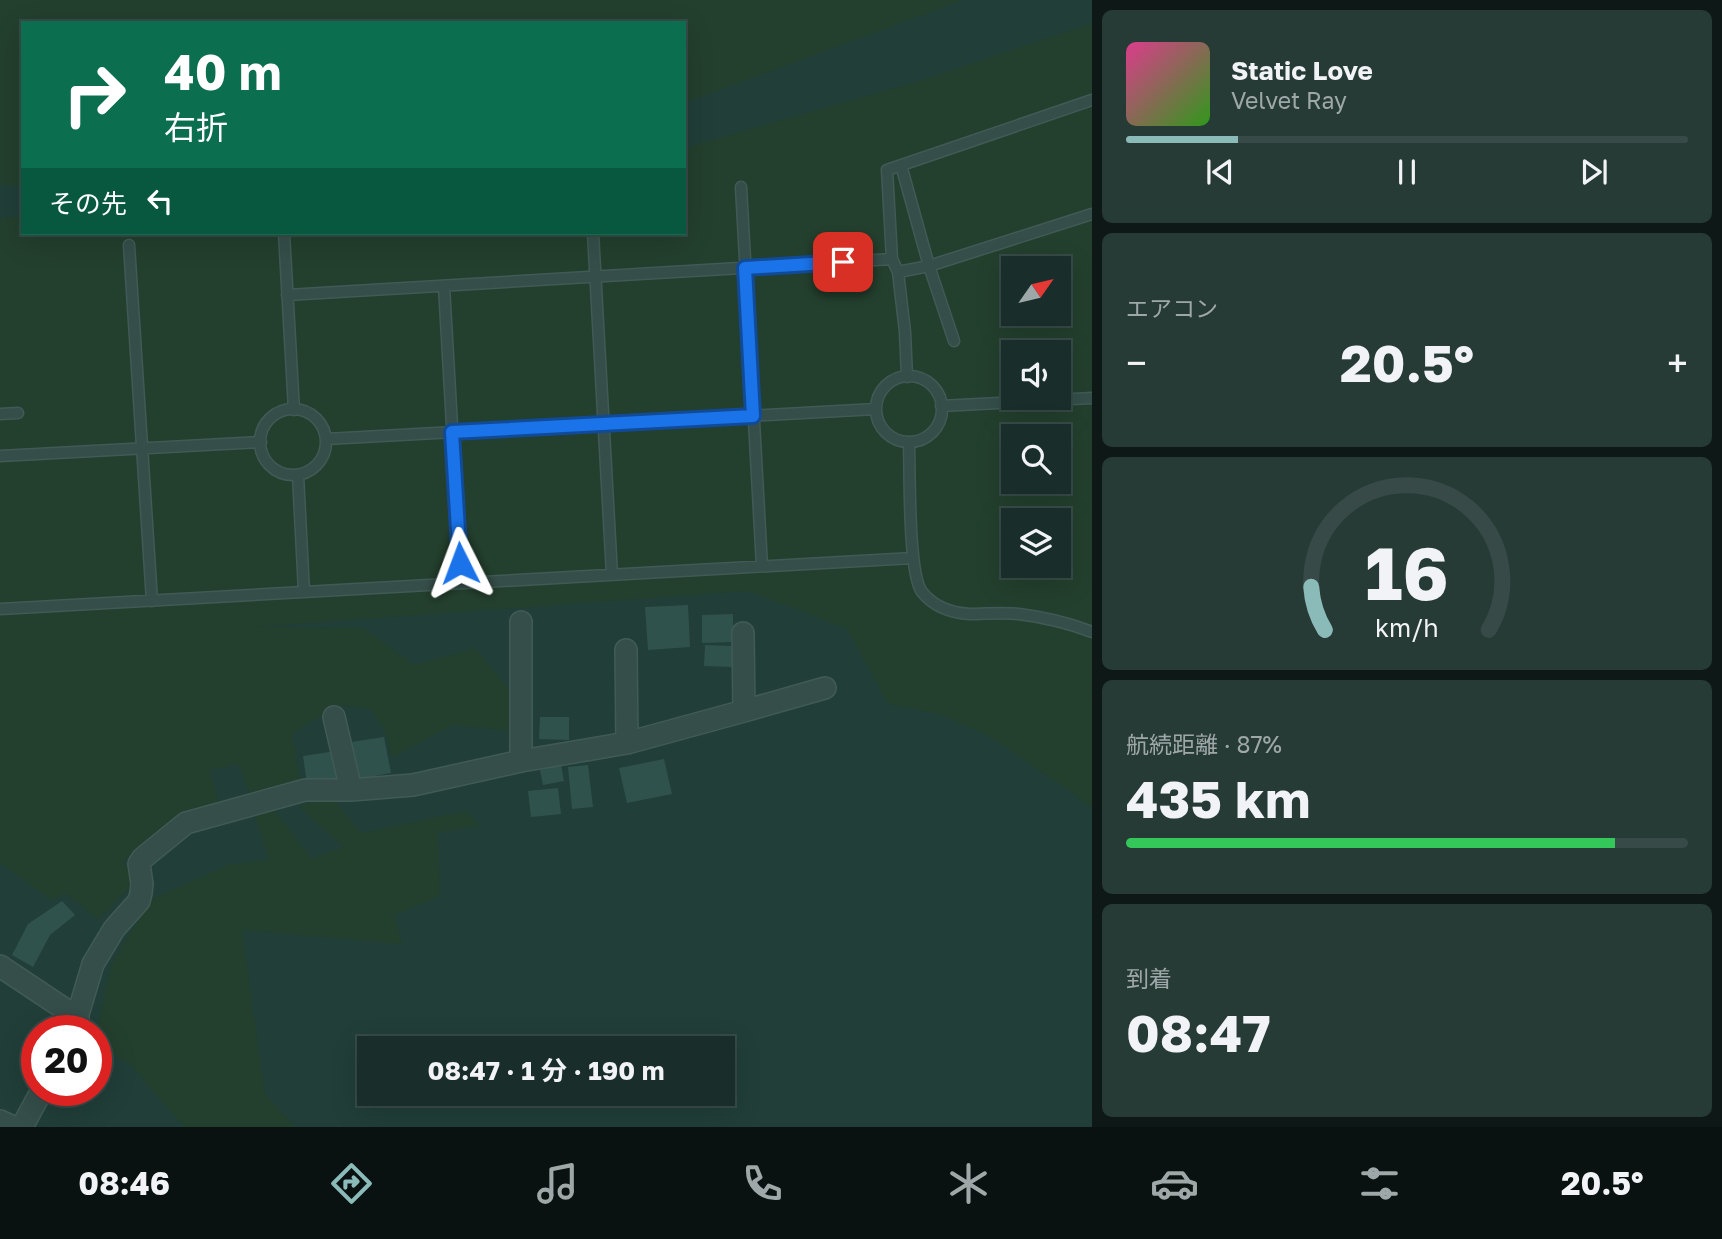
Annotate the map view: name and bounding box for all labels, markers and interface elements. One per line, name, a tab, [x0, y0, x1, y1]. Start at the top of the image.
text: 40 m	[164, 42, 282, 101]
icon: right	[49, 49, 140, 140]
text: Static Love	[1231, 55, 1373, 86]
text: Velvet Ray	[1231, 86, 1347, 114]
text: 右折	[164, 108, 228, 146]
icon: previous	[1201, 153, 1239, 191]
icon: pause	[1388, 153, 1426, 191]
icon: next	[1575, 153, 1613, 191]
icon: left	[141, 182, 179, 220]
text: その先	[49, 188, 127, 219]
pin	[813, 232, 873, 292]
icon: arrive	[824, 243, 862, 281]
north arrow	[1001, 256, 1071, 326]
map controls	[1001, 256, 1071, 578]
text: エアコン	[1126, 294, 1218, 322]
text: 20.5°	[1340, 331, 1474, 393]
button: sound	[1001, 340, 1071, 410]
text: −	[1126, 340, 1147, 385]
text: +	[1667, 340, 1688, 385]
button: search	[1001, 424, 1071, 494]
button: layers	[1001, 508, 1071, 578]
position arrow	[423, 526, 497, 600]
text: 16	[1365, 529, 1449, 616]
text: km/h	[1375, 611, 1439, 642]
text: 航続距離 · 87%	[1126, 730, 1282, 758]
text: 435 km	[1126, 767, 1311, 829]
text: 到着	[1126, 964, 1172, 992]
text: 08:47	[1126, 1001, 1271, 1063]
speed limit sign: 20	[21, 1015, 112, 1106]
text: 08:47 · 1 分 · 190 m	[428, 1055, 664, 1086]
icon: directions	[327, 1159, 376, 1208]
icon: music	[533, 1159, 582, 1208]
icon: phone	[738, 1159, 787, 1208]
icon: climate	[944, 1159, 993, 1208]
icon: car	[1150, 1159, 1199, 1208]
icon: filters	[1355, 1159, 1404, 1208]
text: 08:46	[78, 1164, 170, 1202]
text: 20.5°	[1561, 1164, 1644, 1202]

